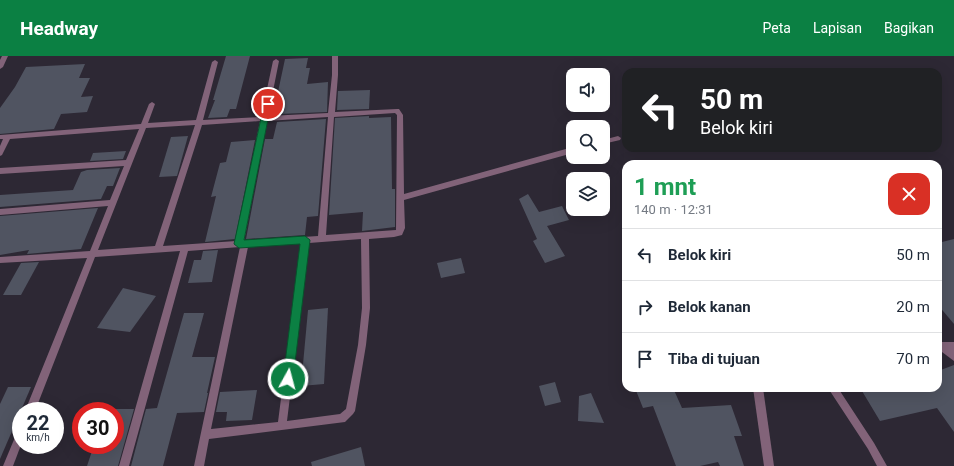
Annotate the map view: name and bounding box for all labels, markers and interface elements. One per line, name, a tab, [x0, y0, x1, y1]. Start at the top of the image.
text: Headway	[20, 17, 98, 40]
text: Peta	[763, 20, 791, 36]
text: Lapisan	[813, 20, 862, 36]
text: Bagikan	[884, 20, 934, 36]
map controls	[566, 68, 610, 216]
button: sound	[566, 68, 610, 112]
text: 50 m	[700, 83, 763, 116]
icon: left	[634, 84, 686, 136]
pin	[251, 87, 285, 121]
icon: arrive	[257, 93, 279, 115]
text: Belok kiri	[700, 117, 773, 138]
button: search	[566, 120, 610, 164]
button: layers	[566, 172, 610, 216]
text: 1 mnt	[634, 173, 696, 201]
button: close	[888, 173, 930, 215]
text: 140 m · 12:31	[634, 202, 713, 217]
icon: left	[634, 244, 656, 266]
text: Belok kiri	[668, 246, 731, 264]
text: 50 m	[896, 246, 930, 264]
icon: right	[634, 296, 656, 318]
text: Belok kanan	[668, 298, 751, 316]
text: 20 m	[896, 298, 930, 316]
icon: arrive	[634, 348, 656, 370]
text: Tiba di tujuan	[668, 350, 760, 368]
text: 70 m	[896, 350, 930, 368]
position arrow	[267, 358, 309, 400]
speed limit sign: 30	[72, 402, 124, 454]
text: 22	[27, 411, 49, 435]
text: km/h	[26, 432, 50, 443]

